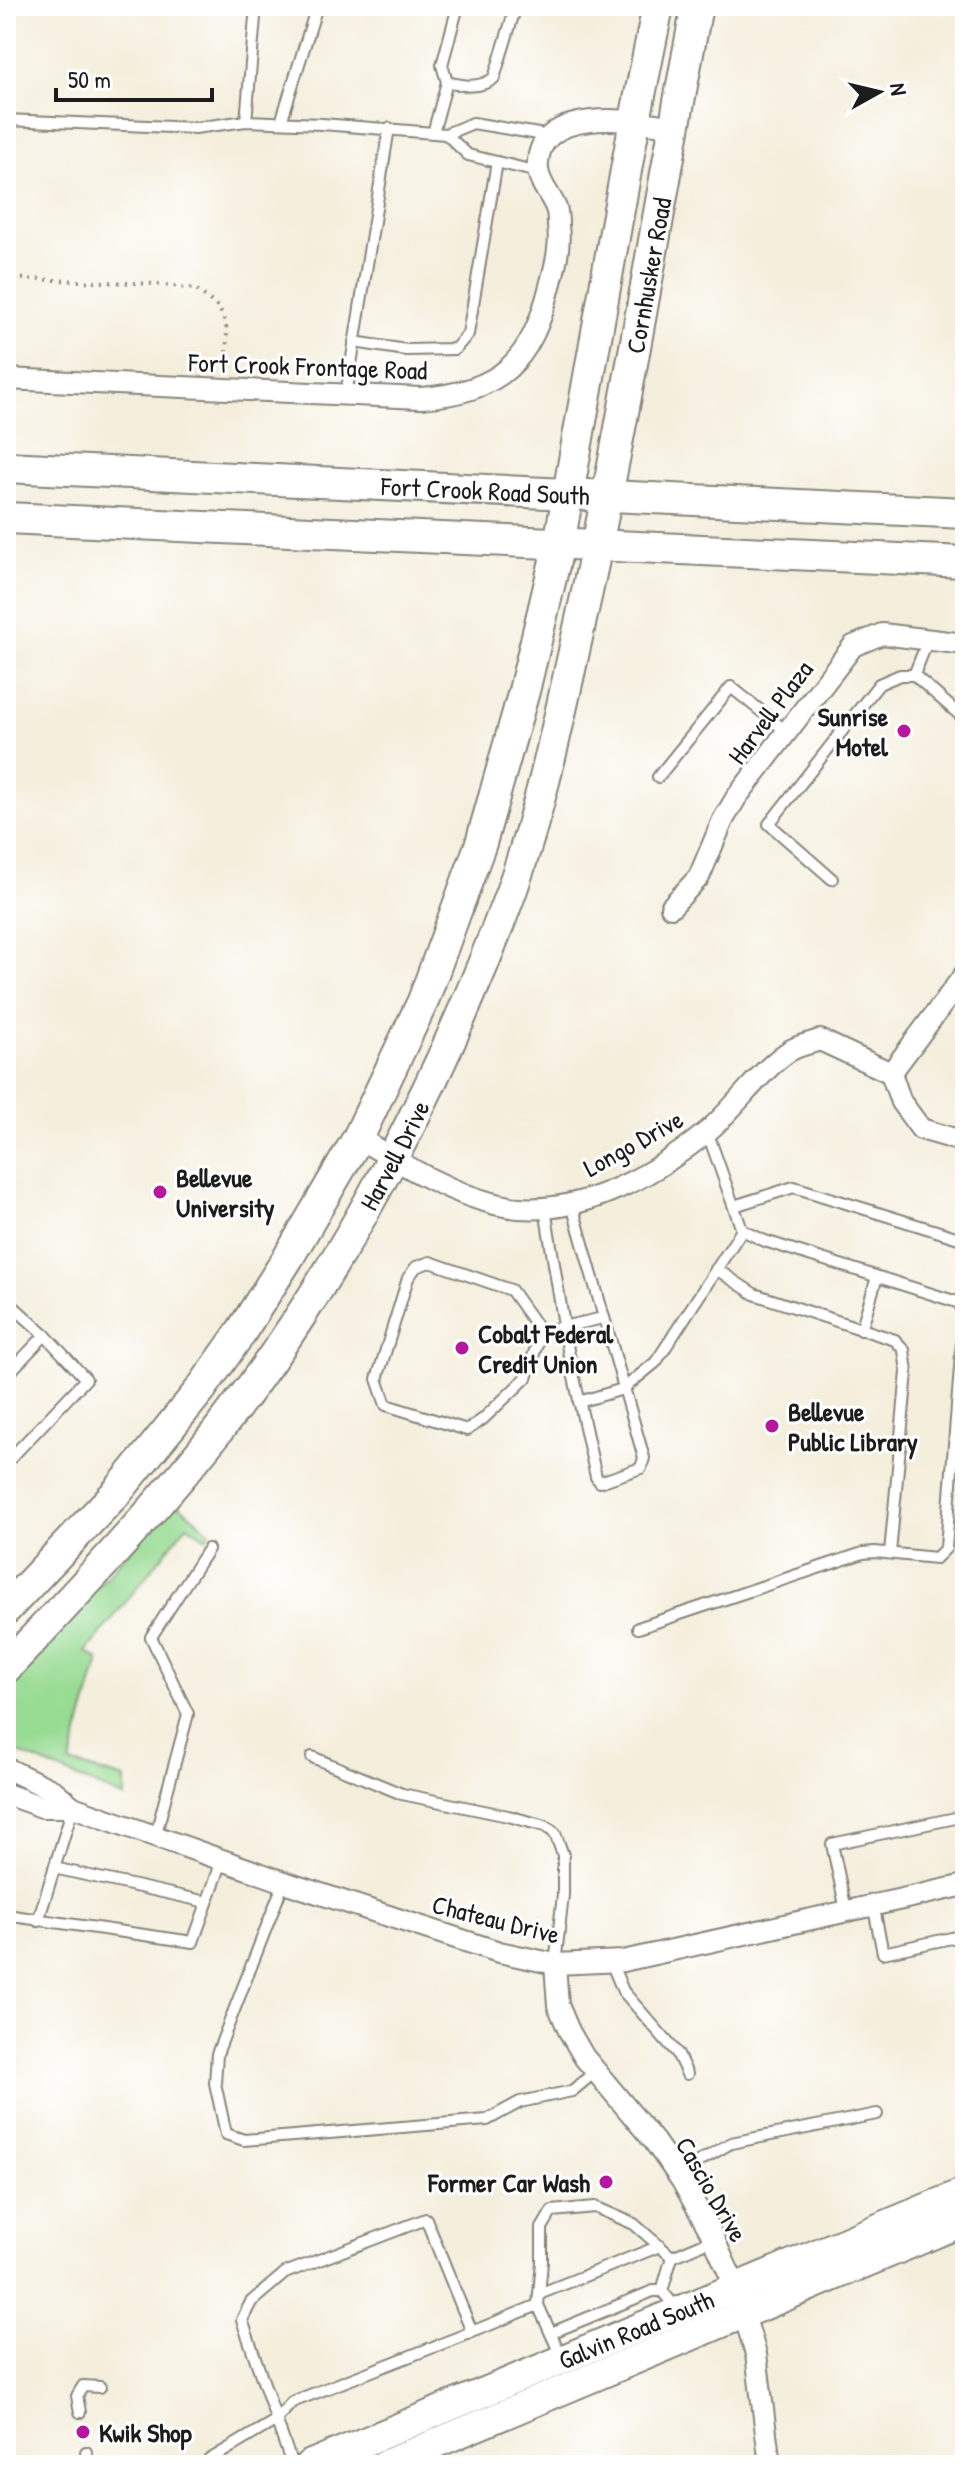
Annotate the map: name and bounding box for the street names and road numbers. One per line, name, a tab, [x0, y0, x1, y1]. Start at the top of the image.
street label: Cornhusker Road	[617, 195, 679, 356]
street label: Fort Crook Frontage Road	[187, 344, 428, 388]
street label: Fort Crook Road South	[379, 467, 591, 512]
street label: Harvell Plaza	[720, 653, 820, 771]
street label: Harvell Drive	[351, 1094, 437, 1216]
street label: Longo Drive	[577, 1101, 689, 1185]
street label: Chateau Drive	[429, 1886, 563, 1952]
street label: Cascio Drive	[668, 2130, 756, 2248]
street label: Galvin Road South	[553, 2281, 719, 2377]

